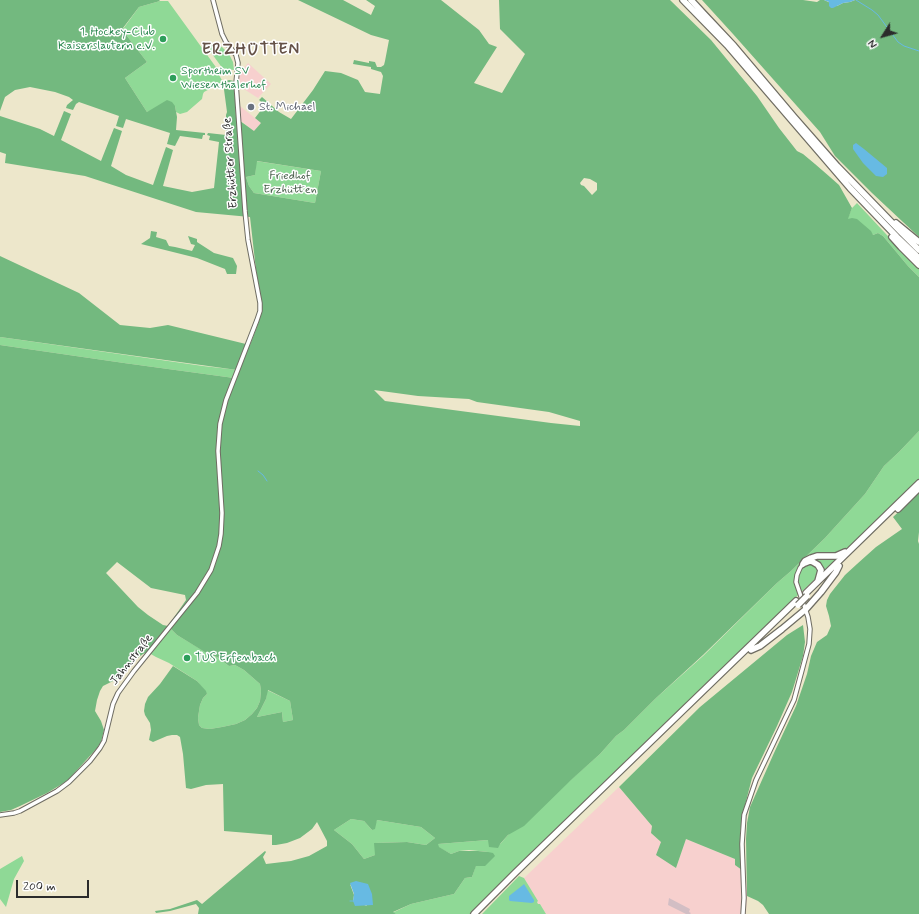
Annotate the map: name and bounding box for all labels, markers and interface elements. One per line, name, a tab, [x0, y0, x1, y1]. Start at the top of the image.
north arrow	[863, 16, 903, 56]
place label: 1. Hockey-Club Kaiserslautern e.V.	[58, 25, 155, 53]
marker: 1. Hockey-Club Kaiserslautern e.V.	[158, 34, 168, 44]
text: N	[866, 36, 881, 50]
district label: ERZHÜTTEN	[201, 41, 301, 61]
place label: Sportheim SV Wiesenthalerhof	[181, 64, 266, 92]
marker: Sportheim SV Wiesenthalerhof	[168, 73, 178, 83]
place label: St. Michael	[259, 100, 315, 114]
marker: St. Michael	[246, 102, 256, 112]
street label: Erzhütter Straße	[221, 117, 241, 209]
park label: Friedhof Erzhütten	[263, 169, 317, 197]
street label: Jahnstraße	[108, 632, 156, 688]
place label: TUS Erfenbach	[195, 651, 276, 665]
marker: TUS Erfenbach	[182, 653, 192, 663]
scale bar	[18, 872, 91, 898]
text: 200 m	[23, 879, 56, 895]

